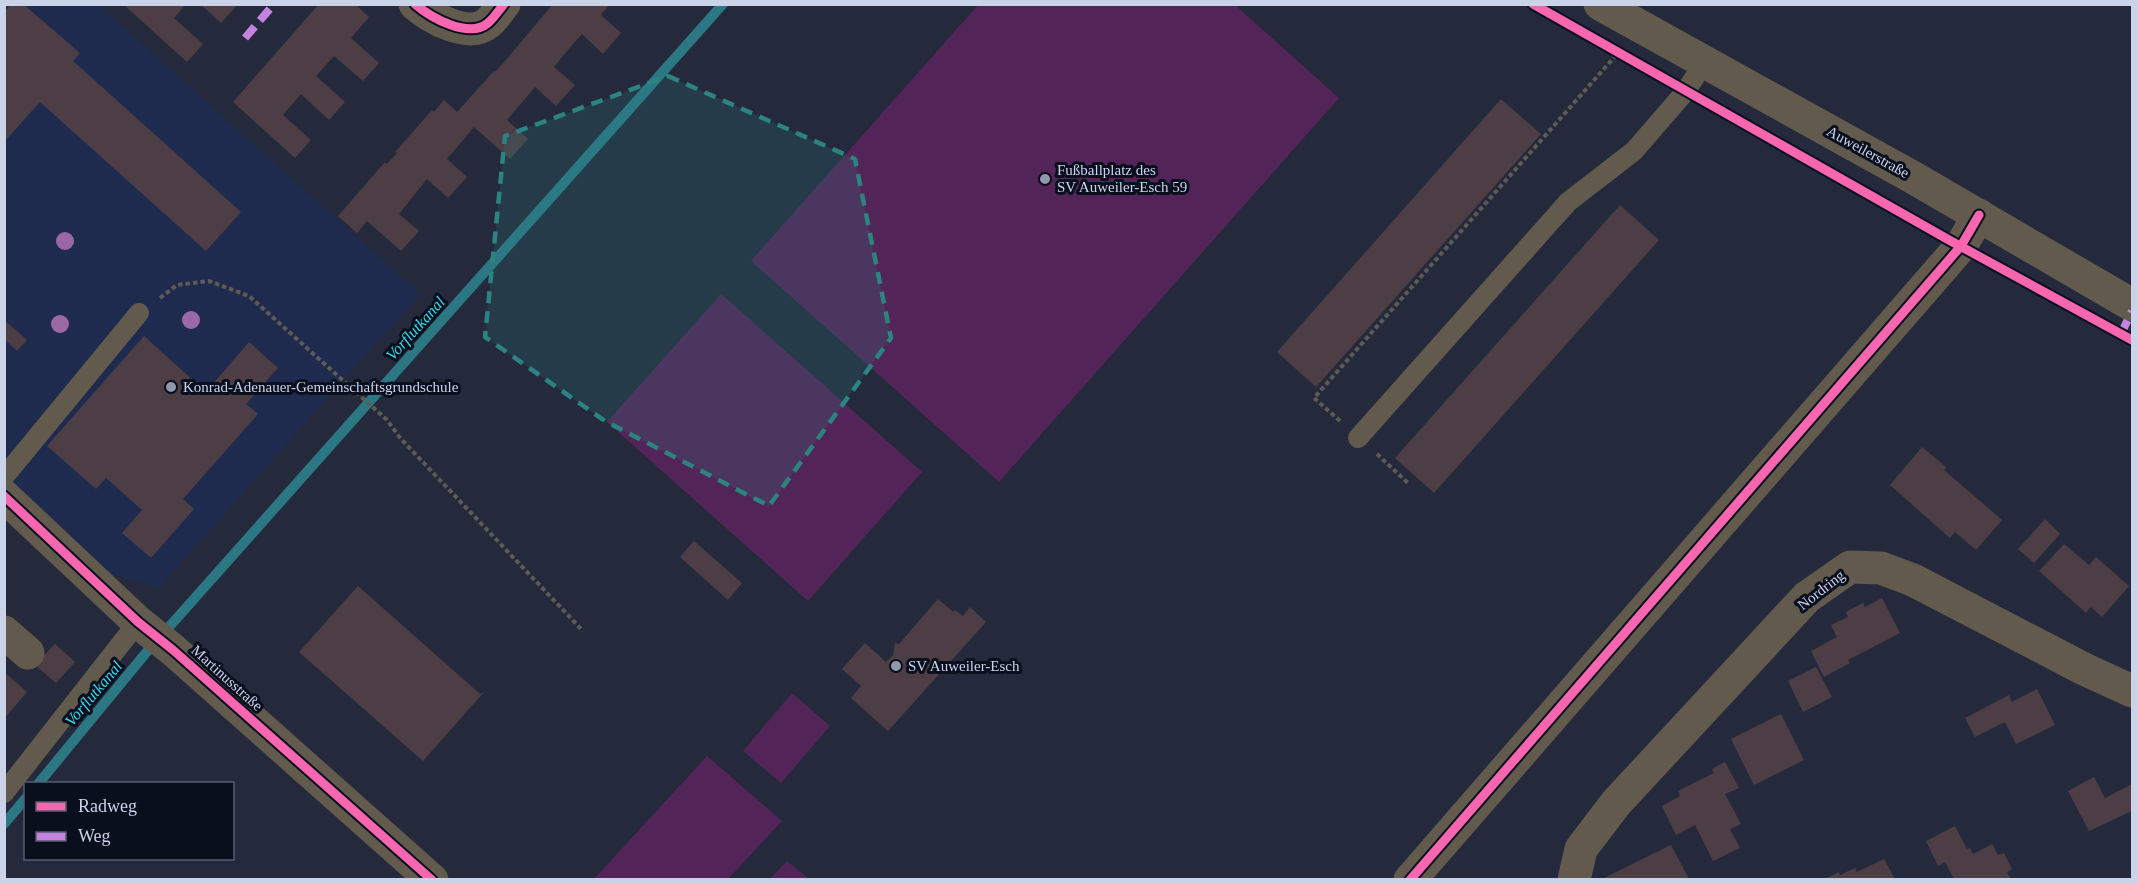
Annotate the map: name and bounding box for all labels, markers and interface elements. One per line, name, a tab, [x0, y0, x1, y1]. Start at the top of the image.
street label: Auweilerstraße	[1824, 123, 1912, 181]
place label: Fußballplatz des SV Auweiler-Esch 59	[1057, 162, 1187, 195]
marker: Fußballplatz des SV Auweiler-Esch 59	[1038, 172, 1052, 186]
water label: Vorflutkanal	[383, 293, 449, 364]
place label: Konrad-Adenauer-Gemeinschaftsgrundschule	[183, 379, 459, 395]
marker: Konrad-Adenauer-Gemeinschaftsgrundschule	[164, 380, 178, 394]
street label: Nordring	[1794, 566, 1848, 613]
street label: Martinusstraße	[188, 642, 266, 714]
water label: Vorflutkanal	[61, 657, 126, 730]
place label: SV Auweiler-Esch	[908, 658, 1020, 674]
marker: SV Auweiler-Esch	[889, 659, 903, 673]
legend	[24, 782, 234, 860]
text: Radweg	[78, 796, 137, 816]
text: Weg	[78, 826, 111, 846]

